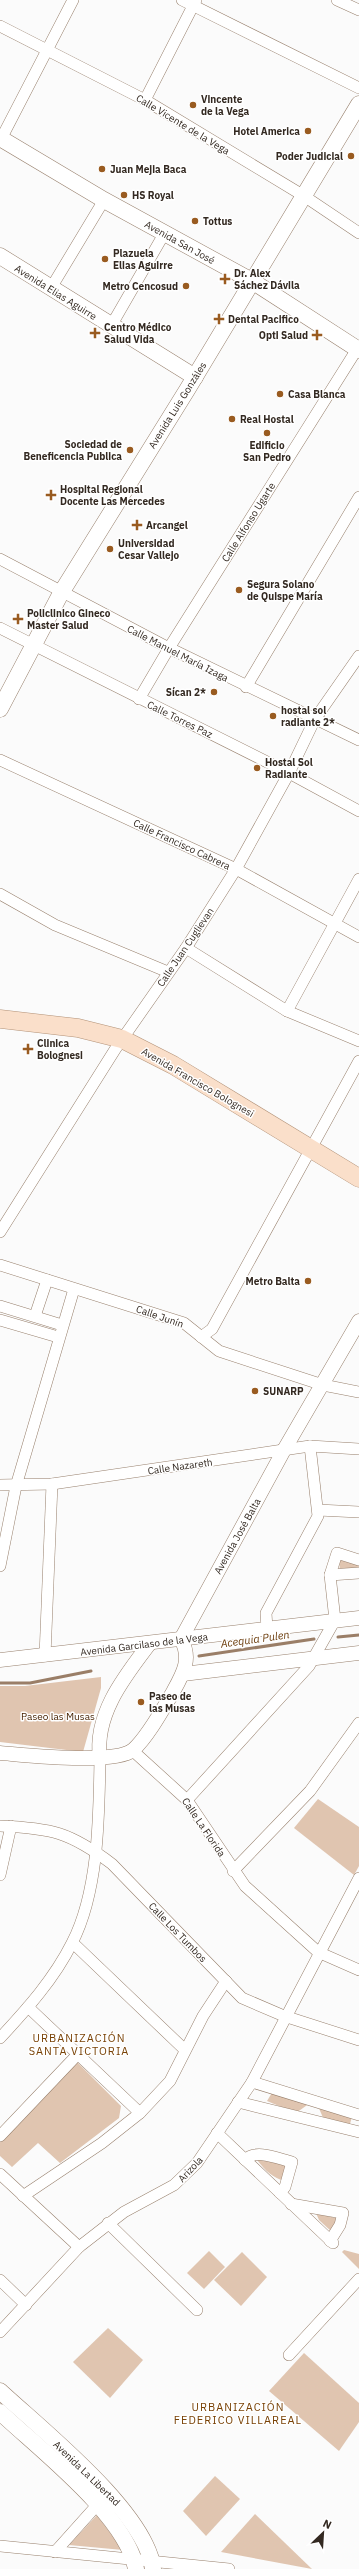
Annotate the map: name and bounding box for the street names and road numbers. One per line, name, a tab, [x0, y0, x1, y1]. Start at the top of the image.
street label: Calle Vicente de la Vega	[134, 91, 232, 158]
street label: Avenida San José	[142, 218, 218, 267]
street label: Avenida Elias Aguirre	[12, 262, 100, 323]
street label: Avenida Luis Gonzáles	[145, 359, 209, 451]
street label: Calle Alfonso Ugarte	[219, 480, 278, 564]
street label: Calle Manuel María Izaga	[125, 622, 231, 685]
street label: Calle Torres Paz	[145, 698, 215, 741]
street label: Calle Francisco Cabrera	[131, 816, 233, 873]
street label: Calle Juan Cuglievan	[154, 905, 217, 989]
street label: Avenida Francisco Bolognesi	[139, 1045, 256, 1120]
street label: Calle Junín	[134, 1302, 185, 1331]
street label: Calle Nazareth	[147, 1456, 213, 1477]
street label: Avenida José Balta	[211, 1495, 264, 1577]
street label: Avenida Garcilaso de la Vega	[79, 1630, 209, 1659]
street label: Calle La Florida	[179, 1795, 229, 1860]
street label: Calle Los Tumbos	[146, 1900, 210, 1965]
street label: Arizola	[175, 2153, 206, 2185]
street label: Avenida La Libertad	[50, 2438, 123, 2509]

